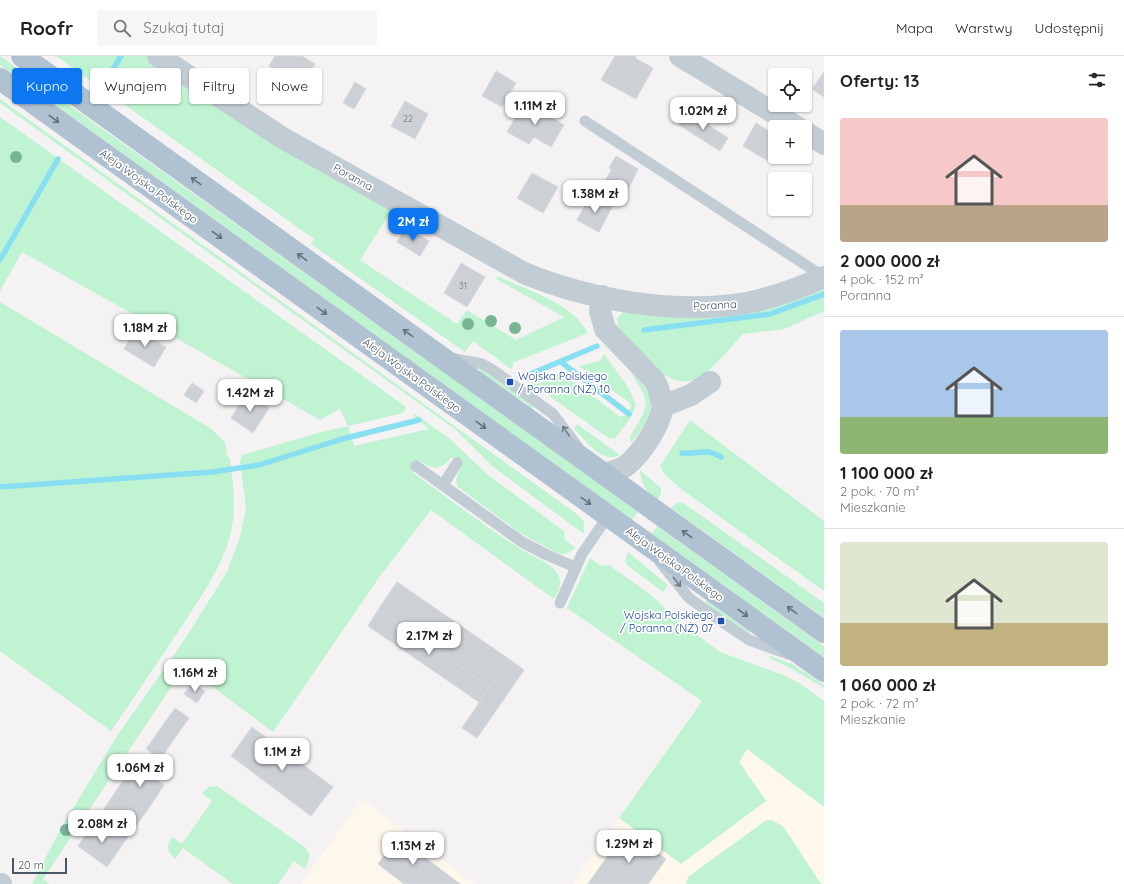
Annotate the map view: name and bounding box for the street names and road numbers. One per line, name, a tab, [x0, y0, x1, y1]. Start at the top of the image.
street label: Aleja Wojska Polskiego	[97, 146, 201, 226]
street label: Poranna	[331, 160, 375, 194]
street label: Poranna	[693, 297, 737, 313]
street label: Aleja Wojska Polskiego	[360, 335, 464, 415]
street label: Aleja Wojska Polskiego	[623, 524, 727, 604]

